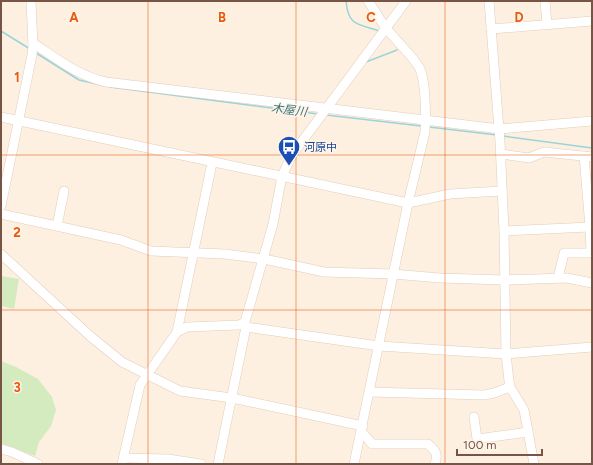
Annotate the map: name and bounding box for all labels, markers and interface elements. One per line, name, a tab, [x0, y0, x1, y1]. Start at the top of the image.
text: A	[69, 10, 79, 25]
text: B	[218, 10, 226, 25]
text: C	[366, 10, 376, 25]
text: D	[514, 10, 524, 25]
text: 1	[14, 70, 20, 85]
water label: 木屋川	[270, 101, 310, 119]
bus stop icon: 河原中	[276, 134, 302, 167]
place label: 河原中	[304, 141, 337, 154]
text: 2	[13, 225, 21, 240]
text: 3	[13, 380, 21, 395]
scale bar	[457, 431, 542, 457]
text: 100 m	[463, 438, 497, 452]

